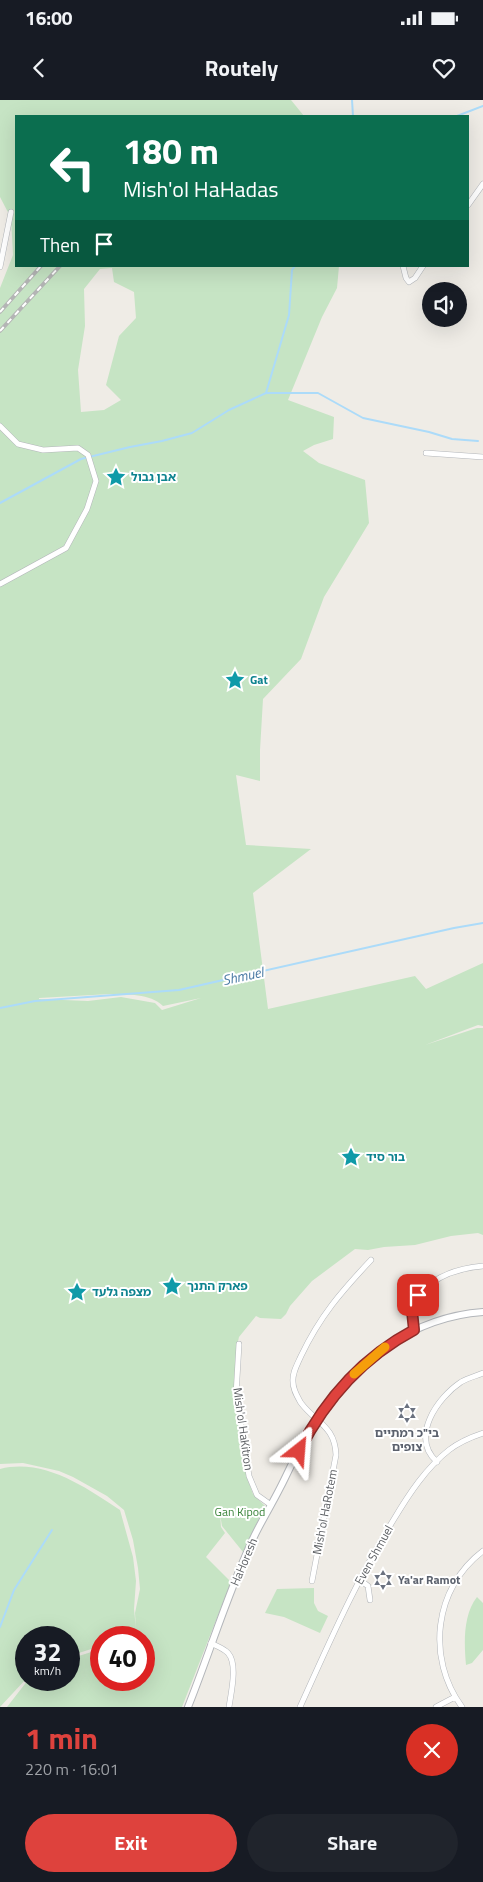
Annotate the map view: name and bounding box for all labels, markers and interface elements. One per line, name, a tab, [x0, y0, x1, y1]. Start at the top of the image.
text: 16:00	[25, 3, 72, 32]
text: Routely	[205, 51, 278, 85]
icon: back	[25, 54, 53, 82]
icon: heart	[430, 54, 458, 82]
text: 180 m	[123, 124, 219, 178]
icon: left	[40, 135, 105, 200]
text: Mish'ol HaHadas	[123, 172, 279, 206]
text: Then	[40, 230, 80, 259]
icon: arrive	[90, 230, 118, 258]
map controls	[422, 282, 467, 327]
button: sound	[422, 282, 467, 327]
place icon: אבן גבול	[105, 466, 127, 488]
place label: אבן גבול	[131, 467, 176, 486]
place icon: Gat	[224, 669, 246, 691]
place label: Gat	[250, 670, 268, 689]
water label: Shmuel	[221, 961, 267, 990]
place icon: בור סיד	[340, 1146, 362, 1168]
place label: בור סיד	[366, 1147, 405, 1166]
pin	[397, 1274, 439, 1316]
place icon: פארק התנך	[161, 1275, 183, 1297]
place label: פארק התנך	[187, 1276, 248, 1295]
place icon: מצפה גלעד	[66, 1281, 88, 1303]
icon: arrive	[404, 1281, 432, 1309]
place label: מצפה גלעד	[92, 1282, 152, 1301]
street label: Mish'ol HaKitron	[228, 1386, 259, 1471]
synagogue icon: בי"כ רמתיים צופים	[396, 1402, 418, 1424]
place label: בי"כ רמתיים צופים	[375, 1423, 439, 1456]
position arrow	[272, 1424, 324, 1476]
street label: Mish'ol HaRotem	[307, 1468, 342, 1556]
park label: Gan Kipod	[215, 1502, 265, 1521]
street label: Even Shmuel	[349, 1522, 398, 1588]
street label: HaHoresh	[225, 1535, 262, 1589]
synagogue icon: Ya'ar Ramot	[372, 1569, 394, 1591]
place label: Ya'ar Ramot	[398, 1570, 461, 1589]
speed limit sign: 40	[90, 1626, 155, 1691]
text: 32	[33, 1633, 62, 1671]
text: km/h	[34, 1661, 61, 1680]
text: 1 min	[25, 1715, 98, 1761]
button: close	[406, 1724, 458, 1776]
text: 220 m · 16:01	[25, 1757, 119, 1781]
button: Exit	[25, 1814, 237, 1872]
button: Share	[247, 1814, 458, 1872]

